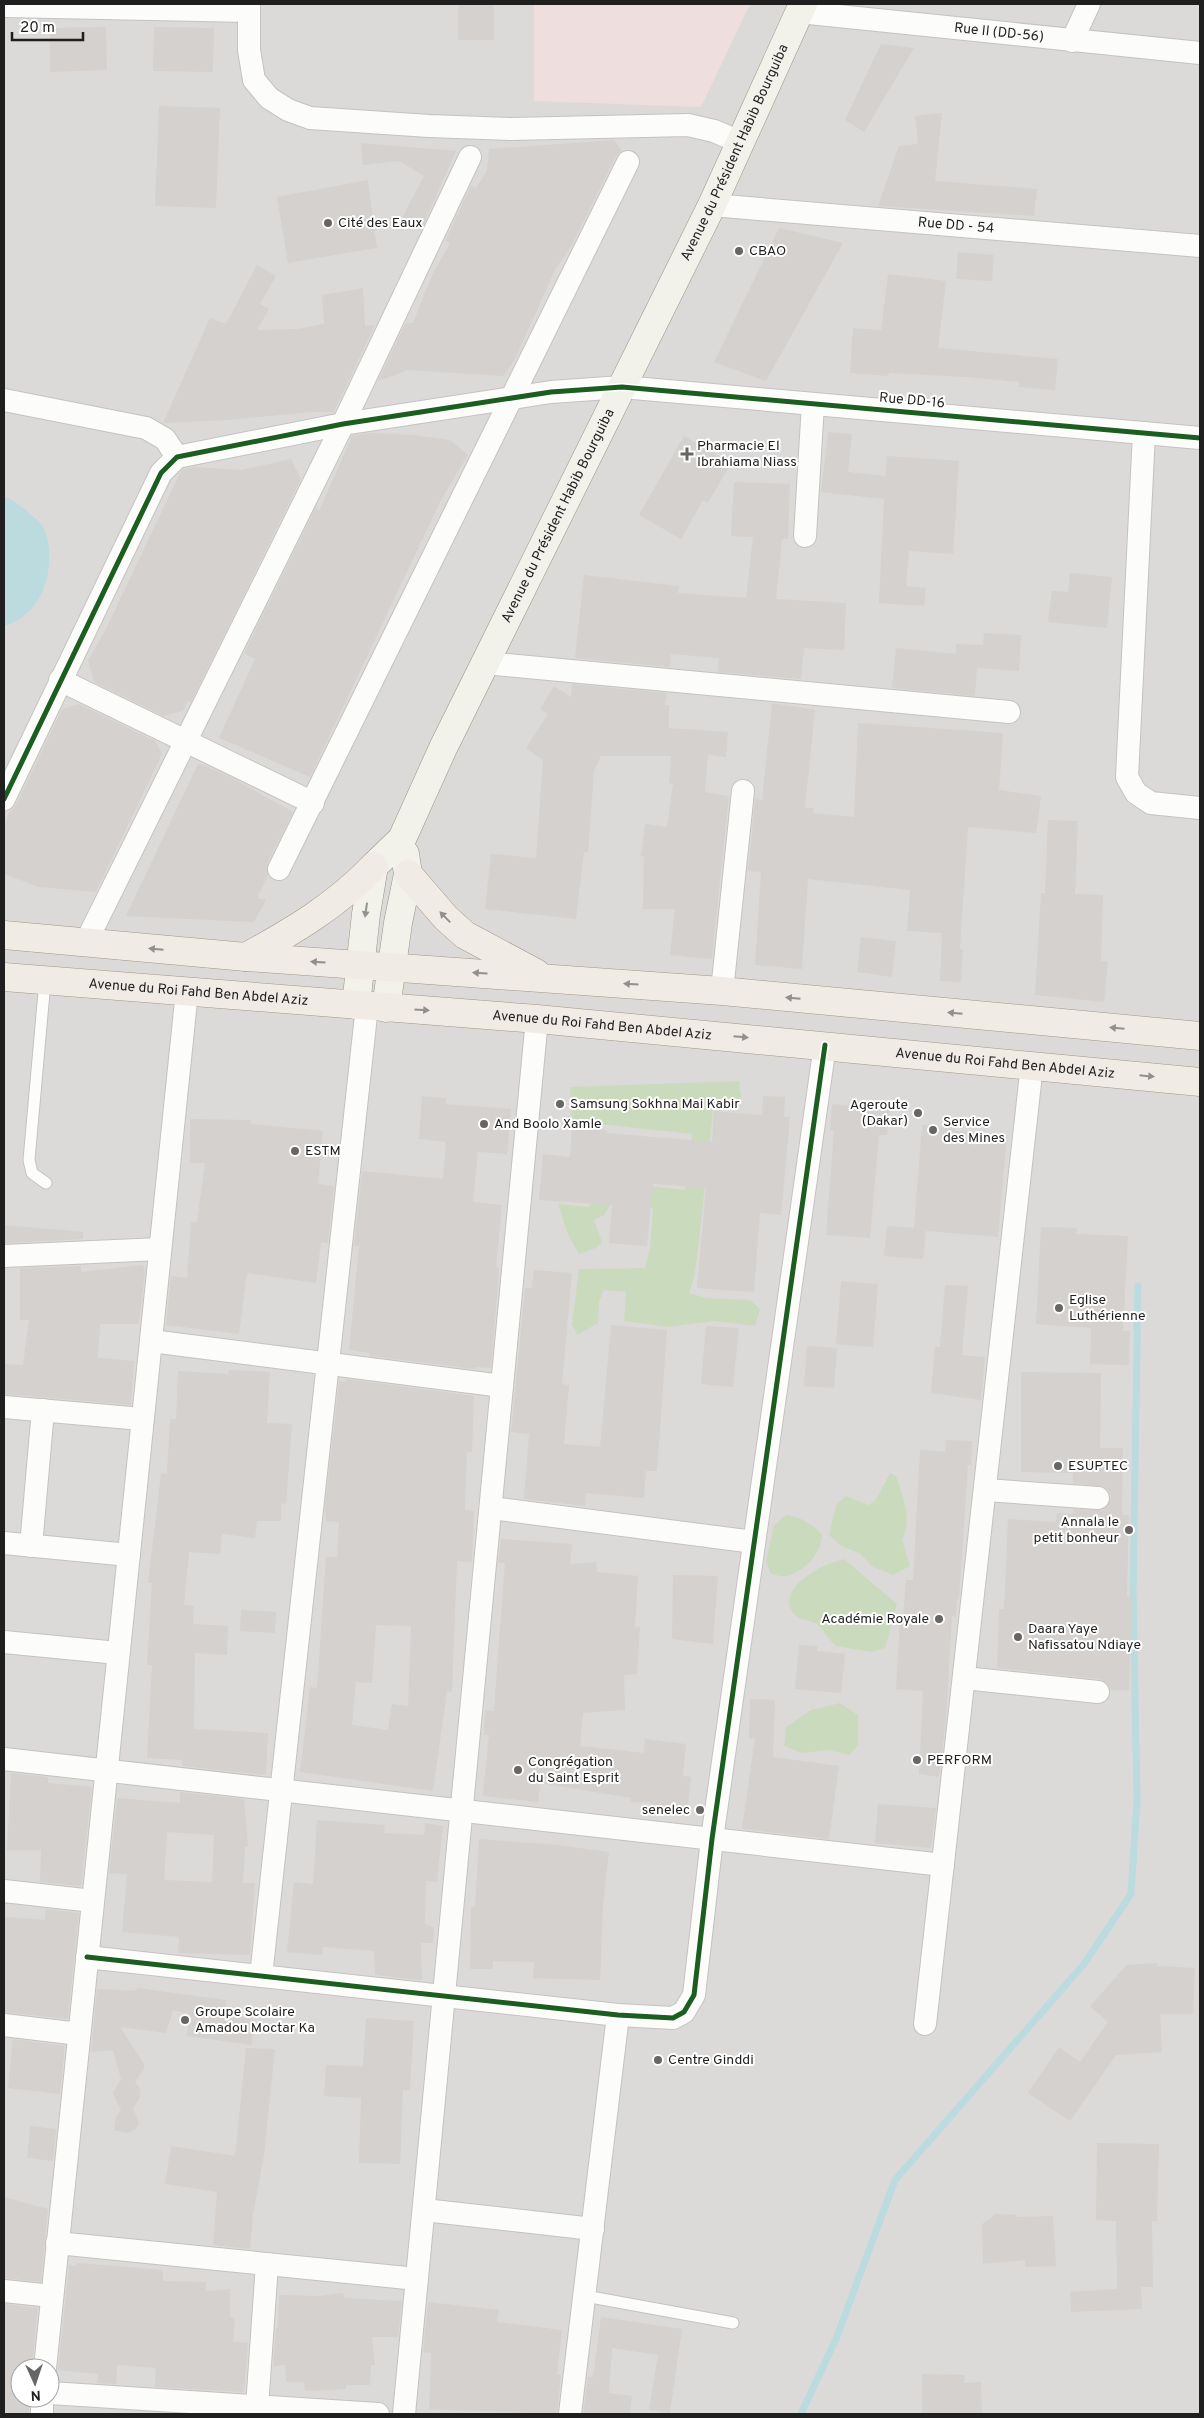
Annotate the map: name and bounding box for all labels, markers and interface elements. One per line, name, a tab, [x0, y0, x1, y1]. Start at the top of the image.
scale bar	[12, 10, 84, 42]
text: 20 m	[20, 19, 55, 38]
street label: Rue II (DD-56)	[953, 19, 1045, 45]
street label: Avenue du Président Habib Bourguiba	[677, 41, 792, 264]
street label: Rue DD - 54	[917, 214, 995, 237]
place label: Cité des Eaux	[338, 215, 423, 232]
marker: Cité des Eaux	[322, 217, 334, 229]
place label: CBAO	[749, 243, 786, 260]
marker: CBAO	[733, 245, 745, 257]
street label: Rue DD-16	[878, 390, 946, 412]
street label: Avenue du Président Habib Bourguiba	[498, 406, 618, 626]
place label: Pharmacie El Ibrahiama Niass	[697, 438, 797, 471]
marker: Pharmacie El Ibrahiama Niass	[681, 448, 693, 460]
one-way arrow	[362, 903, 370, 919]
one-way arrow	[439, 911, 451, 923]
one-way arrow	[147, 944, 163, 952]
one-way arrow	[309, 957, 325, 965]
one-way arrow	[471, 969, 487, 977]
street label: Avenue du Roi Fahd Ben Abdel Aziz	[88, 975, 309, 1009]
one-way arrow	[623, 980, 639, 988]
one-way arrow	[785, 993, 801, 1001]
one-way arrow	[414, 1007, 430, 1015]
street label: Avenue du Roi Fahd Ben Abdel Aziz	[492, 1007, 713, 1044]
one-way arrow	[947, 1009, 963, 1017]
one-way arrow	[1109, 1024, 1125, 1032]
one-way arrow	[733, 1033, 749, 1041]
street label: Avenue du Roi Fahd Ben Abdel Aziz	[895, 1045, 1116, 1082]
one-way arrow	[1139, 1073, 1155, 1081]
place label: Samsung Sokhna Mai Kabir	[570, 1096, 740, 1113]
place label: Ageroute (Dakar)	[850, 1097, 908, 1130]
marker: Samsung Sokhna Mai Kabir	[554, 1098, 566, 1110]
marker: Ageroute (Dakar)	[912, 1107, 924, 1119]
place label: Service des Mines	[943, 1114, 1005, 1147]
place label: And Boolo Xamle	[494, 1116, 602, 1133]
marker: And Boolo Xamle	[478, 1118, 490, 1130]
marker: Service des Mines	[927, 1124, 939, 1136]
place label: ESTM	[305, 1143, 341, 1160]
marker: ESTM	[289, 1145, 301, 1157]
place label: Eglise Luthérienne	[1069, 1292, 1146, 1325]
marker: Eglise Luthérienne	[1053, 1302, 1065, 1314]
place label: ESUPTEC	[1068, 1458, 1128, 1475]
marker: ESUPTEC	[1052, 1460, 1064, 1472]
place label: Annala le petit bonheur	[1034, 1514, 1120, 1547]
marker: Annala le petit bonheur	[1123, 1524, 1135, 1536]
place label: Académie Royale	[821, 1611, 929, 1628]
marker: Académie Royale	[933, 1613, 945, 1625]
place label: Daara Yaye Nafissatou Ndiaye	[1028, 1621, 1141, 1654]
marker: Daara Yaye Nafissatou Ndiaye	[1012, 1631, 1024, 1643]
place label: PERFORM	[927, 1752, 992, 1769]
place label: Congrégation du Saint Esprit	[528, 1754, 619, 1787]
marker: PERFORM	[911, 1754, 923, 1766]
marker: Congrégation du Saint Esprit	[512, 1764, 524, 1776]
place label: senelec	[642, 1802, 690, 1819]
marker: senelec	[694, 1804, 706, 1816]
place label: Groupe Scolaire Amadou Moctar Ka	[195, 2004, 315, 2037]
marker: Groupe Scolaire Amadou Moctar Ka	[179, 2014, 191, 2026]
place label: Centre Ginddi	[668, 2052, 754, 2069]
marker: Centre Ginddi	[652, 2054, 664, 2066]
north arrow	[10, 2358, 60, 2408]
text: N	[30, 2386, 41, 2403]

